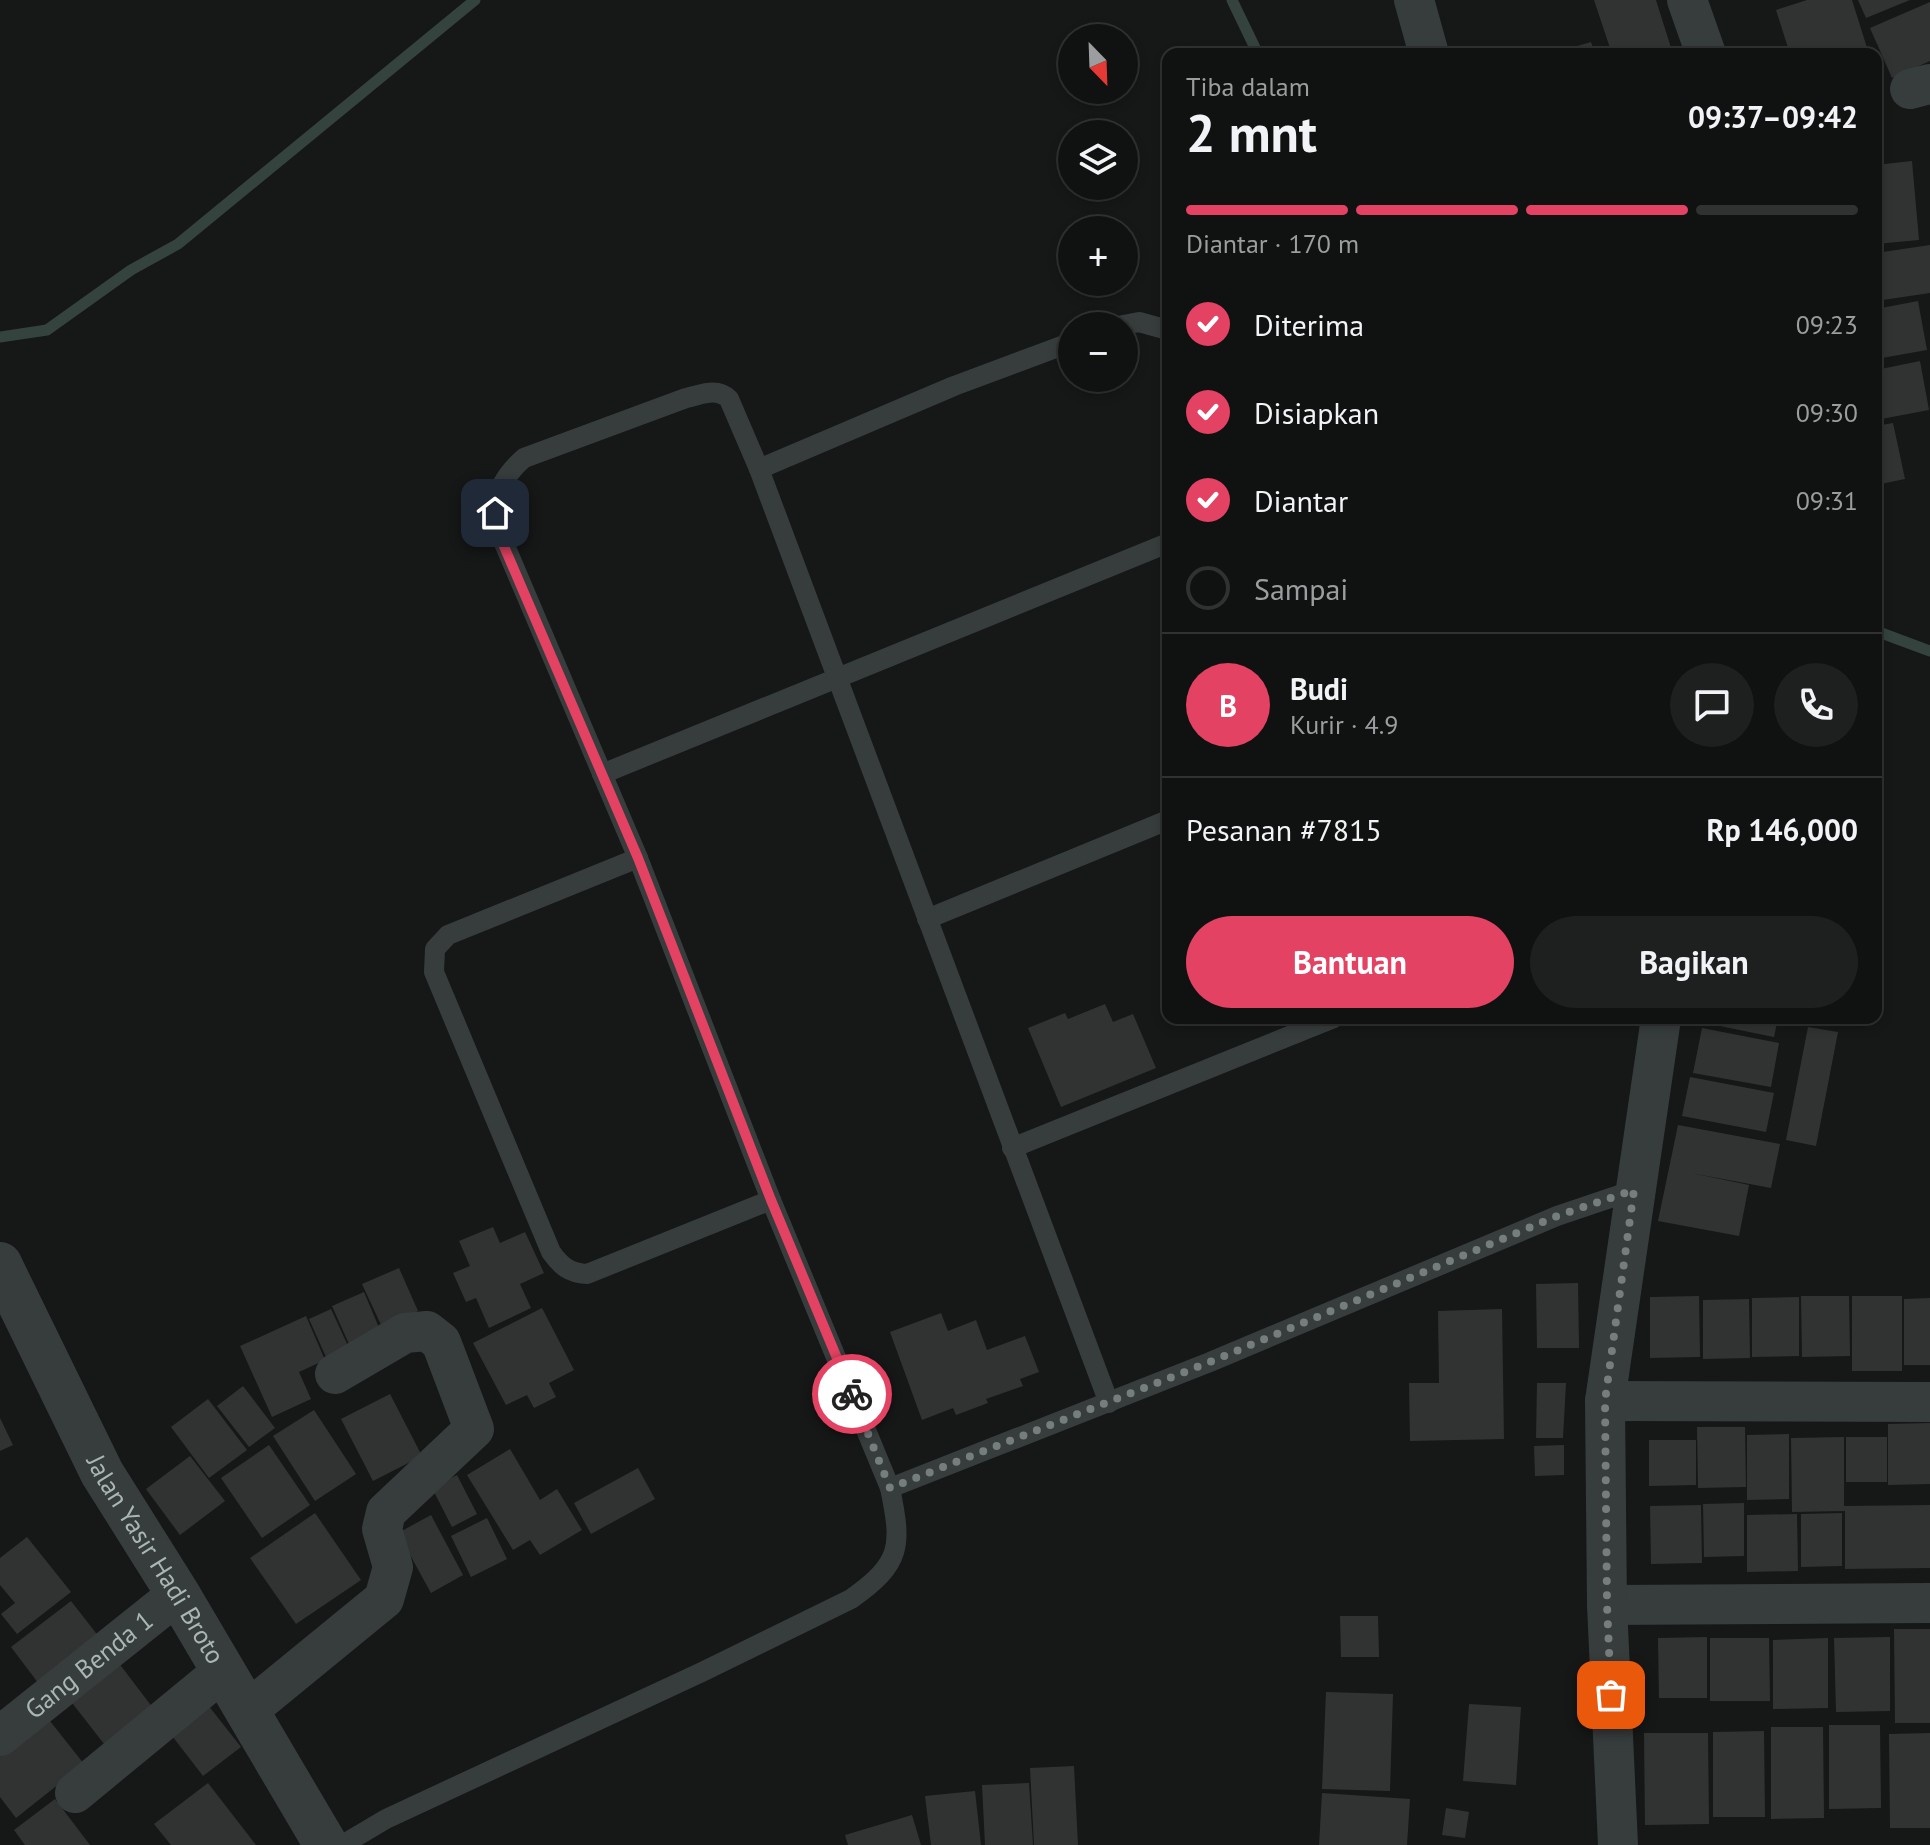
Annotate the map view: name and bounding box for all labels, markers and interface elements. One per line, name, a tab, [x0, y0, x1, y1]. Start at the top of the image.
north arrow	[1058, 24, 1138, 104]
map controls	[1058, 24, 1138, 392]
text: Tiba dalam	[1186, 70, 1310, 103]
text: 09:37–09:42	[1688, 97, 1858, 136]
text: 2 mnt	[1186, 99, 1317, 166]
button: layers	[1058, 120, 1138, 200]
button: +	[1058, 216, 1138, 296]
text: Diantar · 170 m	[1186, 227, 1359, 260]
icon: check	[1186, 302, 1230, 346]
text: Diterima	[1254, 305, 1364, 344]
text: 09:23	[1796, 308, 1858, 341]
button: −	[1058, 312, 1138, 392]
icon: check	[1186, 390, 1230, 434]
text: Disiapkan	[1254, 393, 1379, 432]
text: 09:30	[1796, 396, 1858, 429]
icon: check	[1186, 478, 1230, 522]
pin	[461, 479, 529, 547]
text: Diantar	[1254, 481, 1348, 520]
text: 09:31	[1796, 484, 1858, 517]
icon: home	[473, 491, 517, 535]
text: Sampai	[1254, 569, 1348, 608]
button: chat	[1670, 663, 1754, 747]
button: phone	[1774, 663, 1858, 747]
text: Budi	[1290, 669, 1348, 708]
text: B	[1219, 686, 1237, 725]
text: Kurir · 4.9	[1290, 708, 1399, 741]
text: Pesanan #7815	[1186, 810, 1382, 849]
text: Rp 146,000	[1707, 810, 1858, 849]
button: Bantuan	[1186, 916, 1514, 1008]
button: Bagikan	[1530, 916, 1858, 1008]
courier	[812, 1354, 892, 1434]
icon: bike	[830, 1372, 874, 1416]
street label: Jalan Yasir Hadi Broto	[79, 1448, 232, 1670]
street label: Gang Benda 1	[18, 1603, 160, 1726]
pin	[1577, 1661, 1645, 1729]
icon: bag	[1589, 1673, 1633, 1717]

